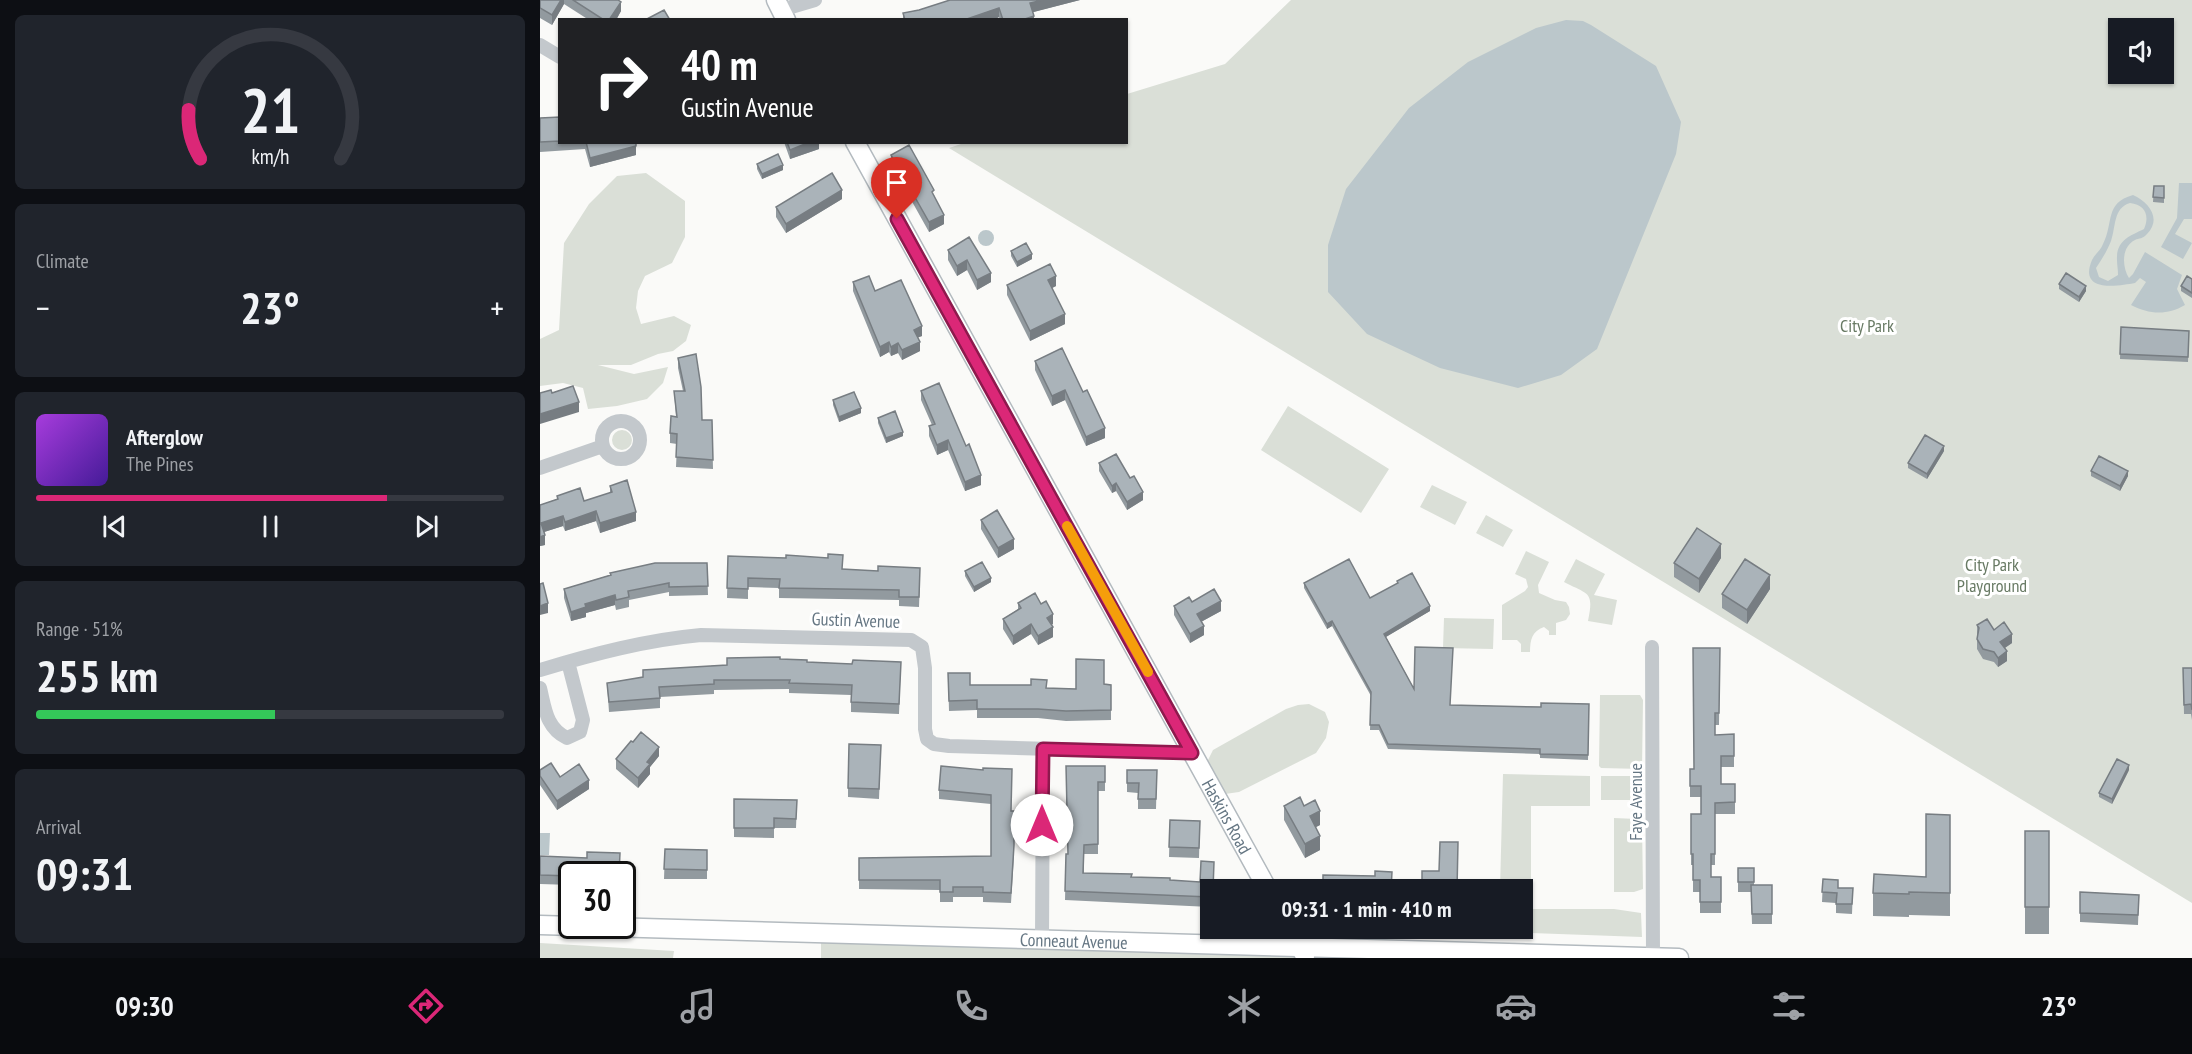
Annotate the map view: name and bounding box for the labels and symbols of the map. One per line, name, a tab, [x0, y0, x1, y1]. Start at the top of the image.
pin	[871, 157, 922, 219]
park label: City Park	[1840, 314, 1894, 337]
park label: City Park Playground	[1957, 553, 2027, 597]
street label: Gustin Avenue	[811, 607, 901, 633]
street label: Faye Avenue	[1624, 763, 1647, 841]
street label: Haskins Road	[1197, 774, 1257, 858]
position arrow	[1010, 793, 1074, 857]
speed limit sign: 30	[558, 861, 636, 939]
street label: Conneaut Avenue	[1020, 927, 1128, 954]

